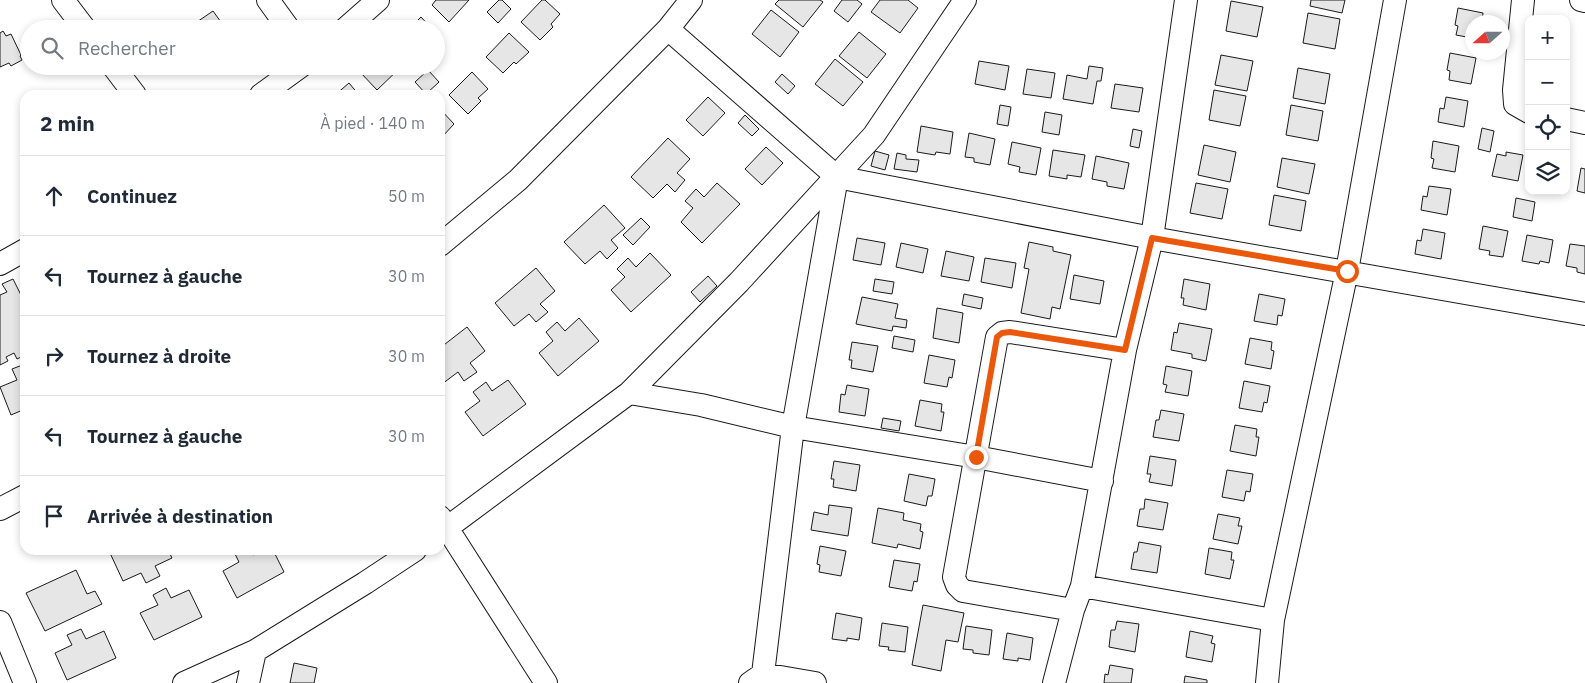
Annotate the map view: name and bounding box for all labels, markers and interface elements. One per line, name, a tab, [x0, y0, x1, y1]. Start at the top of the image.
north arrow	[1465, 15, 1510, 60]
map controls	[1525, 15, 1570, 195]
button: +	[1525, 15, 1570, 60]
search box	[20, 20, 445, 75]
icon: search	[38, 34, 66, 62]
text: Rechercher	[78, 36, 176, 60]
button: −	[1525, 60, 1570, 105]
button: locate	[1525, 105, 1570, 150]
text: 2 min	[40, 109, 95, 137]
text: À pied · 140 m	[320, 113, 425, 133]
button: layers	[1525, 150, 1570, 195]
icon: ahead	[40, 182, 68, 210]
text: Continuez	[87, 184, 177, 208]
text: 50 m	[388, 186, 425, 206]
route start	[1336, 260, 1359, 283]
icon: left	[40, 262, 68, 290]
text: Tournez à gauche	[87, 264, 243, 288]
text: 30 m	[388, 266, 425, 286]
icon: right	[40, 342, 68, 370]
text: Tournez à droite	[87, 344, 231, 368]
text: 30 m	[388, 346, 425, 366]
icon: left	[40, 422, 68, 450]
text: Tournez à gauche	[87, 424, 243, 448]
text: 30 m	[388, 426, 425, 446]
route end	[965, 446, 988, 469]
icon: arrive	[40, 502, 68, 530]
text: Arrivée à destination	[87, 504, 273, 528]

